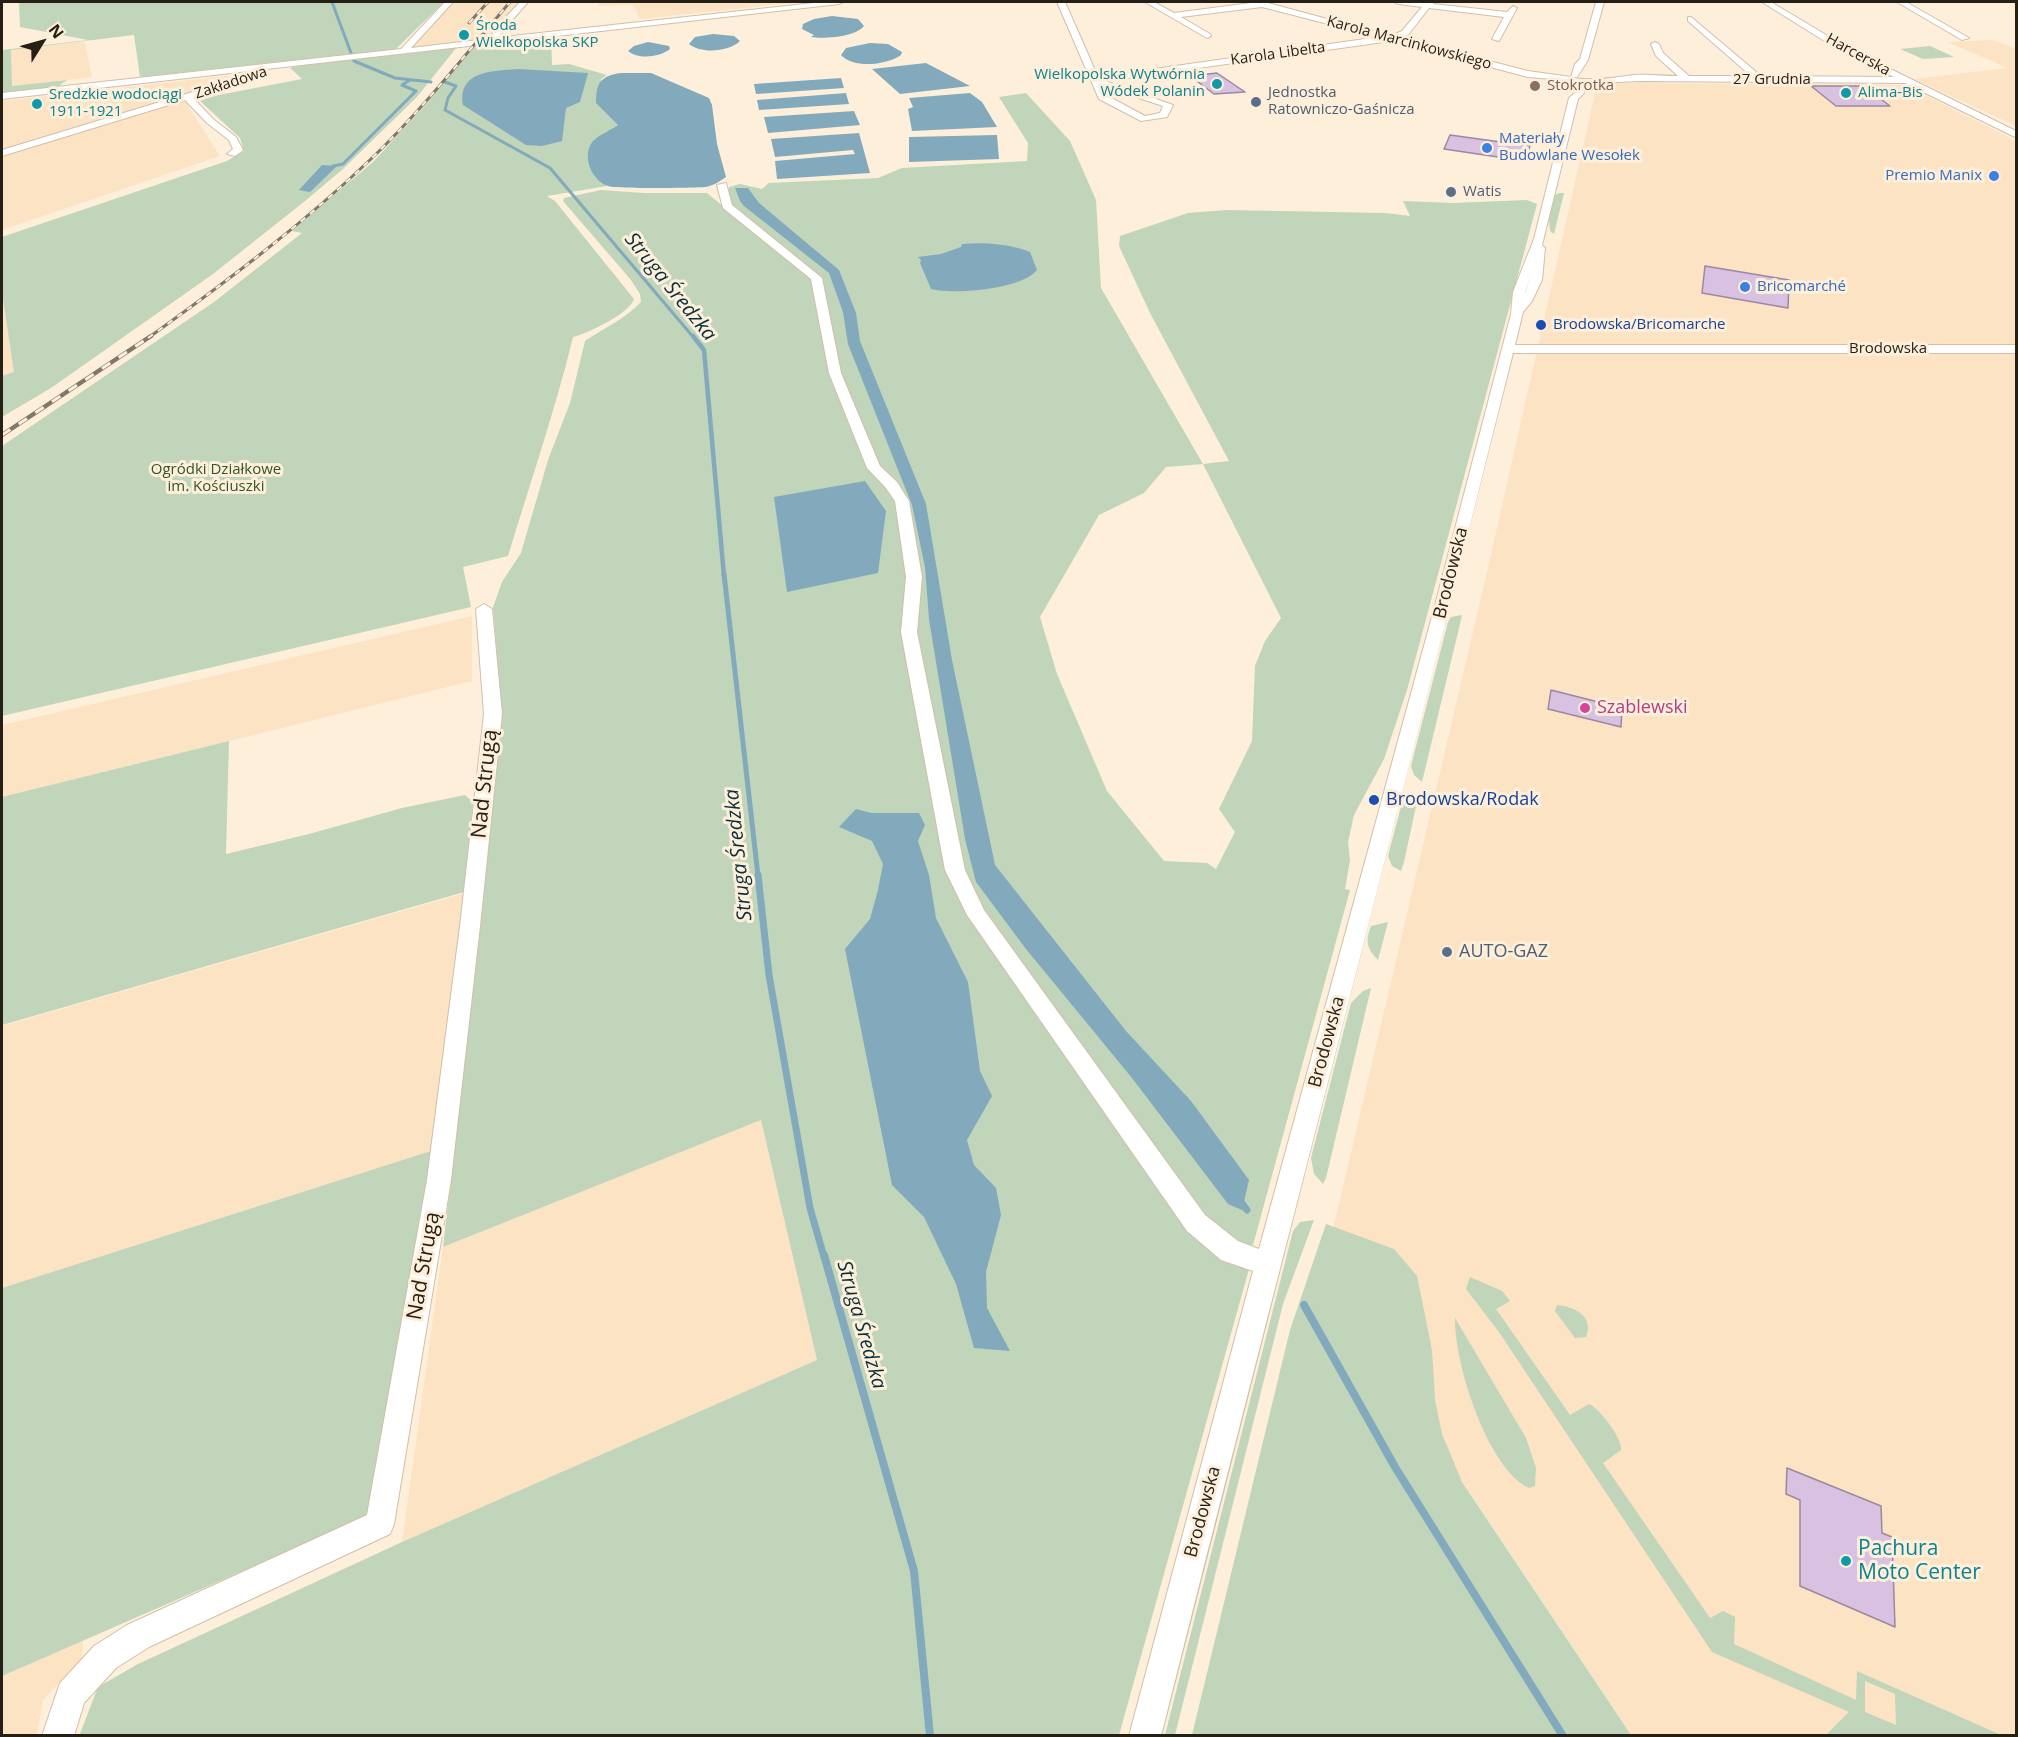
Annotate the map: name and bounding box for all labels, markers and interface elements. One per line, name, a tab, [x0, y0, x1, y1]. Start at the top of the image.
north arrow	[12, 12, 72, 72]
street label: Karola Marcinkowskiego	[1325, 12, 1493, 74]
place label: Środa Wielkopolska SKP	[476, 17, 598, 52]
text: N	[44, 19, 69, 43]
marker: Środa Wielkopolska SKP	[457, 28, 471, 42]
street label: Harcerska	[1823, 30, 1893, 80]
street label: Karola Libelta	[1230, 38, 1326, 70]
street label: Zakładowa	[193, 63, 269, 103]
place label: Wielkopolska Wytwórnia Wódek Polanin	[1034, 66, 1205, 101]
street label: 27 Grudnia	[1733, 71, 1811, 89]
marker: Wielkopolska Wytwórnia Wódek Polanin	[1210, 77, 1224, 91]
place label: Stokrotka	[1547, 77, 1614, 95]
marker: Stokrotka	[1528, 79, 1542, 93]
place label: Jednostka Ratowniczo-Gaśnicza	[1268, 84, 1415, 119]
place label: Alima-Bis	[1858, 84, 1923, 102]
place label: Sredzkie wodociągi 1911-1921	[49, 86, 182, 121]
marker: Alima-Bis	[1839, 86, 1853, 100]
marker: Jednostka Ratowniczo-Gaśnicza	[1249, 95, 1263, 109]
marker: Sredzkie wodociągi 1911-1921	[30, 97, 44, 111]
place label: Materiały Budowlane Wesołek	[1499, 130, 1640, 165]
marker: Materiały Budowlane Wesołek	[1480, 141, 1494, 155]
place label: Premio Manix	[1885, 167, 1982, 185]
marker: Premio Manix	[1987, 169, 2001, 183]
place label: Watis	[1463, 183, 1501, 201]
marker: Watis	[1444, 185, 1458, 199]
water label: Struga Średzka	[619, 228, 721, 346]
place label: Bricomarché	[1757, 278, 1846, 296]
marker: Bricomarché	[1738, 280, 1752, 294]
place label: Brodowska/Bricomarche	[1553, 316, 1726, 334]
marker: Brodowska/Bricomarche	[1534, 318, 1548, 332]
street label: Brodowska	[1849, 340, 1927, 358]
park label: Ogródki Działkowe im. Kościuszki	[151, 461, 281, 496]
street label: Brodowska	[1429, 525, 1473, 621]
place label: Szablewski	[1597, 697, 1688, 719]
marker: Szablewski	[1578, 701, 1592, 715]
street label: Nad Strugą	[467, 728, 503, 840]
water label: Struga Średzka	[720, 788, 758, 922]
place label: Brodowska/Rodak	[1386, 789, 1539, 811]
marker: Brodowska/Rodak	[1367, 793, 1381, 807]
place label: AUTO-GAZ	[1459, 941, 1548, 963]
marker: AUTO-GAZ	[1440, 945, 1454, 959]
street label: Brodowska	[1304, 994, 1350, 1090]
street label: Nad Strugą	[402, 1210, 446, 1322]
water label: Struga Średzka	[831, 1258, 891, 1392]
street label: Brodowska	[1180, 1464, 1226, 1560]
place label: Pachura Moto Center	[1858, 1536, 1981, 1586]
marker: Pachura Moto Center	[1839, 1554, 1853, 1568]

